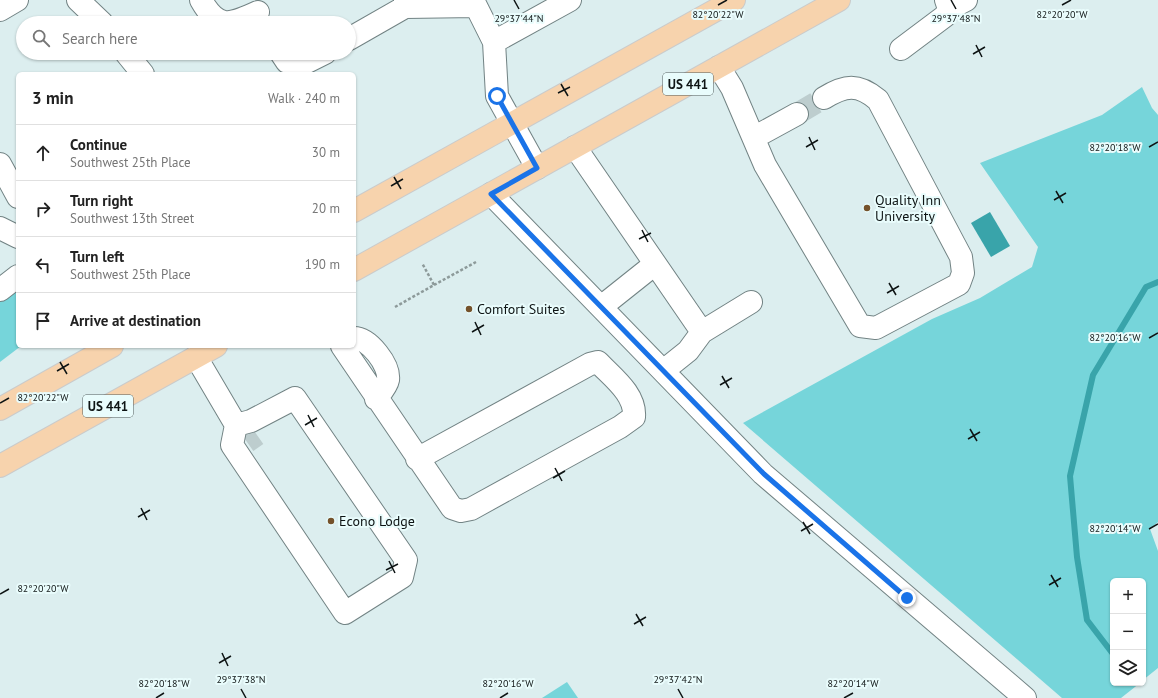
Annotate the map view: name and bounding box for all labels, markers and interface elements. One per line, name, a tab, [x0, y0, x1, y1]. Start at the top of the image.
text: 82°20'22"W	[692, 8, 744, 21]
text: 82°20'20"W	[1036, 8, 1088, 21]
text: 29°37'44"N	[494, 12, 544, 25]
text: 29°37'48"N	[931, 12, 981, 25]
search box	[16, 16, 356, 60]
icon: search	[30, 27, 52, 49]
text: Search here	[62, 29, 138, 48]
road number: US 441	[663, 73, 713, 95]
text: 3 min	[32, 87, 73, 109]
route start	[488, 87, 506, 105]
text: Walk · 240 m	[268, 90, 340, 107]
text: Continue	[70, 135, 127, 154]
text: 82°20'18"W	[1089, 141, 1141, 154]
icon: ahead	[32, 142, 54, 164]
text: 30 m	[312, 144, 340, 161]
text: Southwest 25th Place	[70, 154, 191, 171]
text: Turn right	[70, 191, 133, 210]
place label: Quality Inn University	[875, 191, 941, 225]
icon: right	[32, 198, 54, 220]
text: 20 m	[312, 200, 340, 217]
marker: Quality Inn University	[862, 203, 872, 213]
text: Southwest 13th Street	[70, 210, 194, 227]
text: Turn left	[70, 247, 124, 266]
icon: left	[32, 254, 54, 276]
text: 190 m	[305, 256, 340, 273]
text: Southwest 25th Place	[70, 266, 191, 283]
place label: Comfort Suites	[477, 300, 565, 318]
marker: Comfort Suites	[464, 304, 474, 314]
icon: arrive	[32, 310, 54, 332]
text: Arrive at destination	[70, 311, 201, 330]
text: 82°20'16"W	[1089, 331, 1141, 344]
text: 82°20'22"W	[17, 391, 69, 404]
road number: US 441	[83, 395, 133, 417]
place label: Econo Lodge	[339, 512, 415, 530]
marker: Econo Lodge	[326, 516, 336, 526]
text: 82°20'14"W	[1089, 522, 1141, 535]
map controls	[1110, 578, 1146, 686]
button: +	[1110, 578, 1146, 614]
text: 82°20'20"W	[17, 582, 69, 595]
route end	[898, 589, 916, 607]
button: −	[1110, 614, 1146, 650]
button: layers	[1110, 650, 1146, 686]
text: 29°37'38"N	[216, 673, 266, 686]
text: 29°37'42"N	[653, 673, 703, 686]
text: 82°20'18"W	[138, 677, 190, 690]
text: 82°20'16"W	[482, 677, 534, 690]
text: 82°20'14"W	[827, 677, 879, 690]

